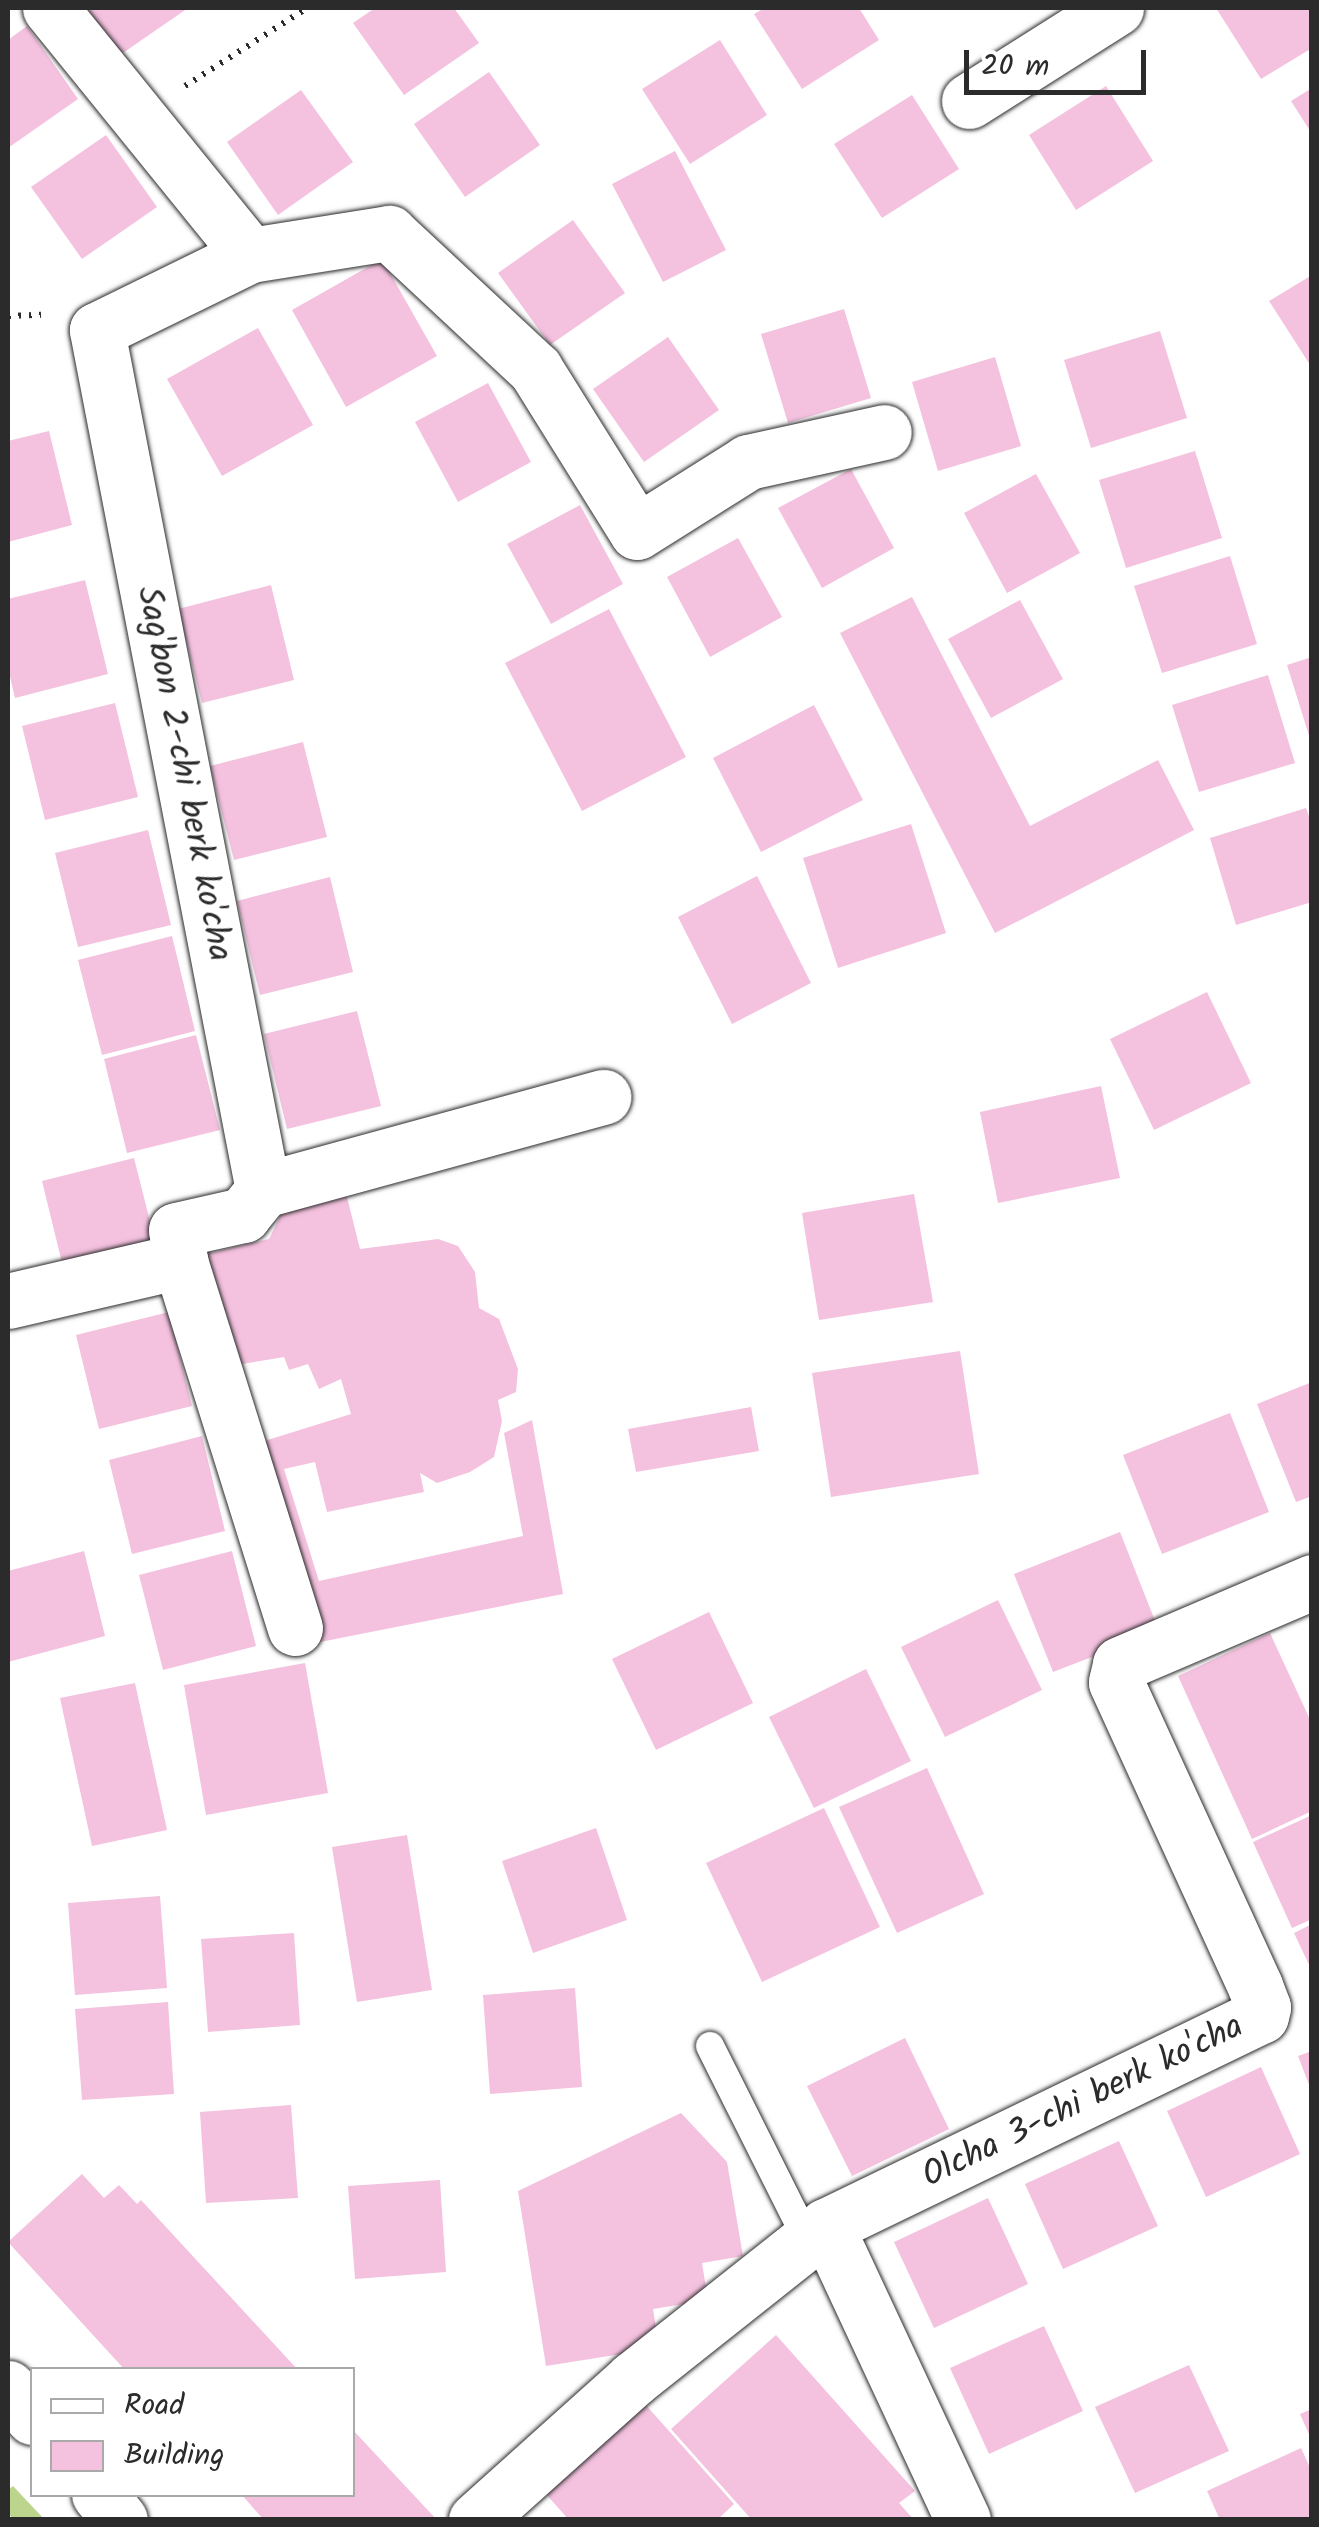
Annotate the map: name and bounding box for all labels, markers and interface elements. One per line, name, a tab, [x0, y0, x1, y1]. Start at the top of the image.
scale bar	[969, 30, 1152, 92]
text: 20 m	[981, 43, 1049, 91]
street label: Sag'bon 2-chi berk ko'cha	[126, 583, 240, 965]
street label: Olcha 3-chi berk ko'cha	[916, 2006, 1250, 2198]
legend	[30, 2367, 355, 2497]
text: Road	[124, 2382, 184, 2430]
text: Building	[124, 2432, 224, 2480]

